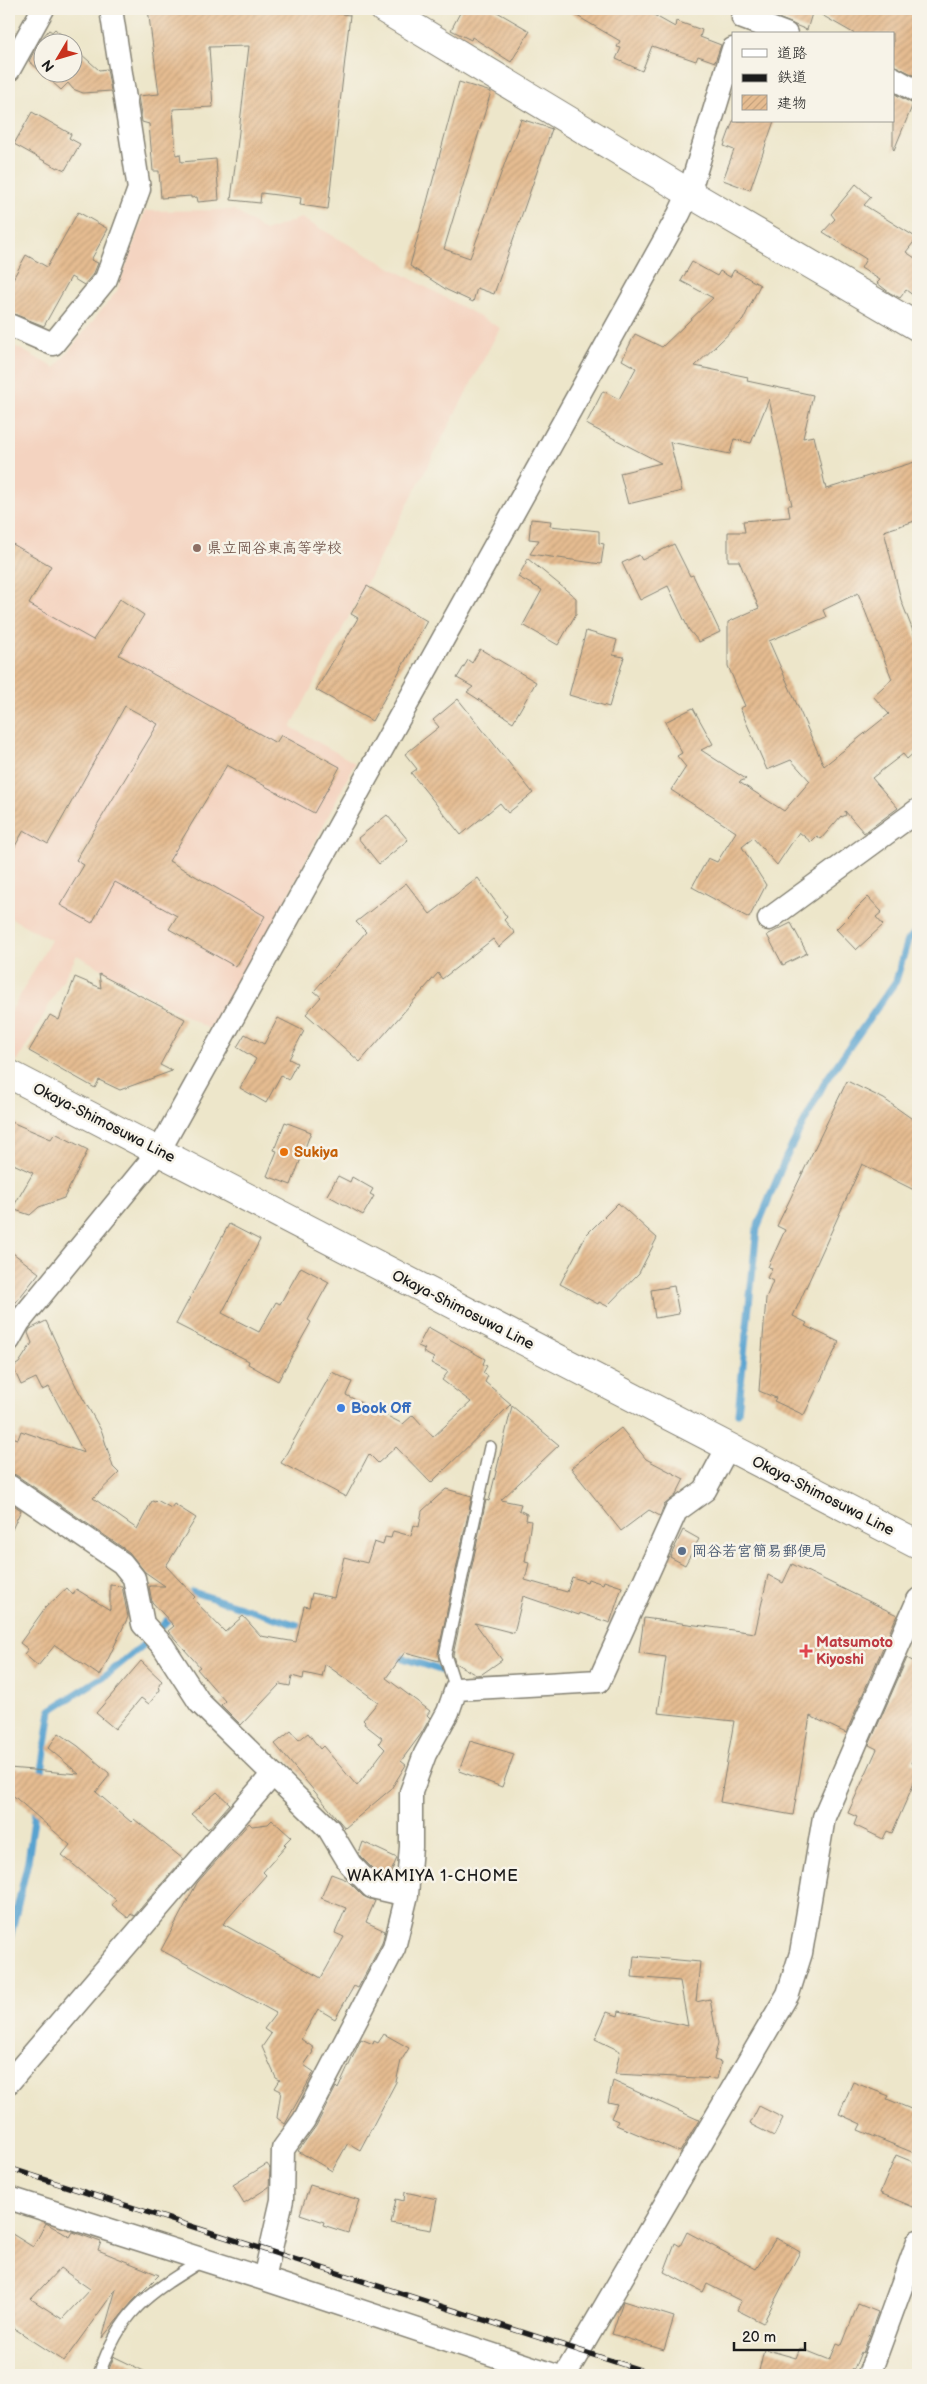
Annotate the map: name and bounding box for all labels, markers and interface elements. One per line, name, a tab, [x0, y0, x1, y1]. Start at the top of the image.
north arrow	[32, 32, 82, 82]
legend	[732, 32, 894, 122]
text: 道路	[777, 44, 807, 63]
text: N	[38, 56, 58, 75]
text: 鉄道	[777, 68, 807, 87]
text: 建物	[777, 94, 807, 113]
place label: 県立岡谷東高等学校	[207, 539, 342, 558]
marker: 県立岡谷東高等学校	[191, 542, 203, 554]
street label: Okaya-Shimosuwa Line	[30, 1079, 178, 1167]
place label: Sukiya	[294, 1143, 338, 1162]
marker: Sukiya	[278, 1146, 290, 1158]
street label: Okaya-Shimosuwa Line	[389, 1266, 537, 1354]
place label: Book Off	[351, 1399, 412, 1418]
marker: Book Off	[335, 1402, 347, 1414]
street label: Okaya-Shimosuwa Line	[749, 1452, 897, 1540]
place label: 岡谷若宮簡易郵便局	[692, 1542, 827, 1561]
marker: 岡谷若宮簡易郵便局	[676, 1545, 688, 1557]
place label: Matsumoto Kiyoshi	[816, 1633, 893, 1669]
marker: Matsumoto Kiyoshi	[800, 1645, 812, 1657]
district label: WAKAMIYA 1-CHOME	[347, 1867, 519, 1886]
scale bar	[734, 2319, 806, 2351]
text: 20 m	[742, 2328, 776, 2347]

